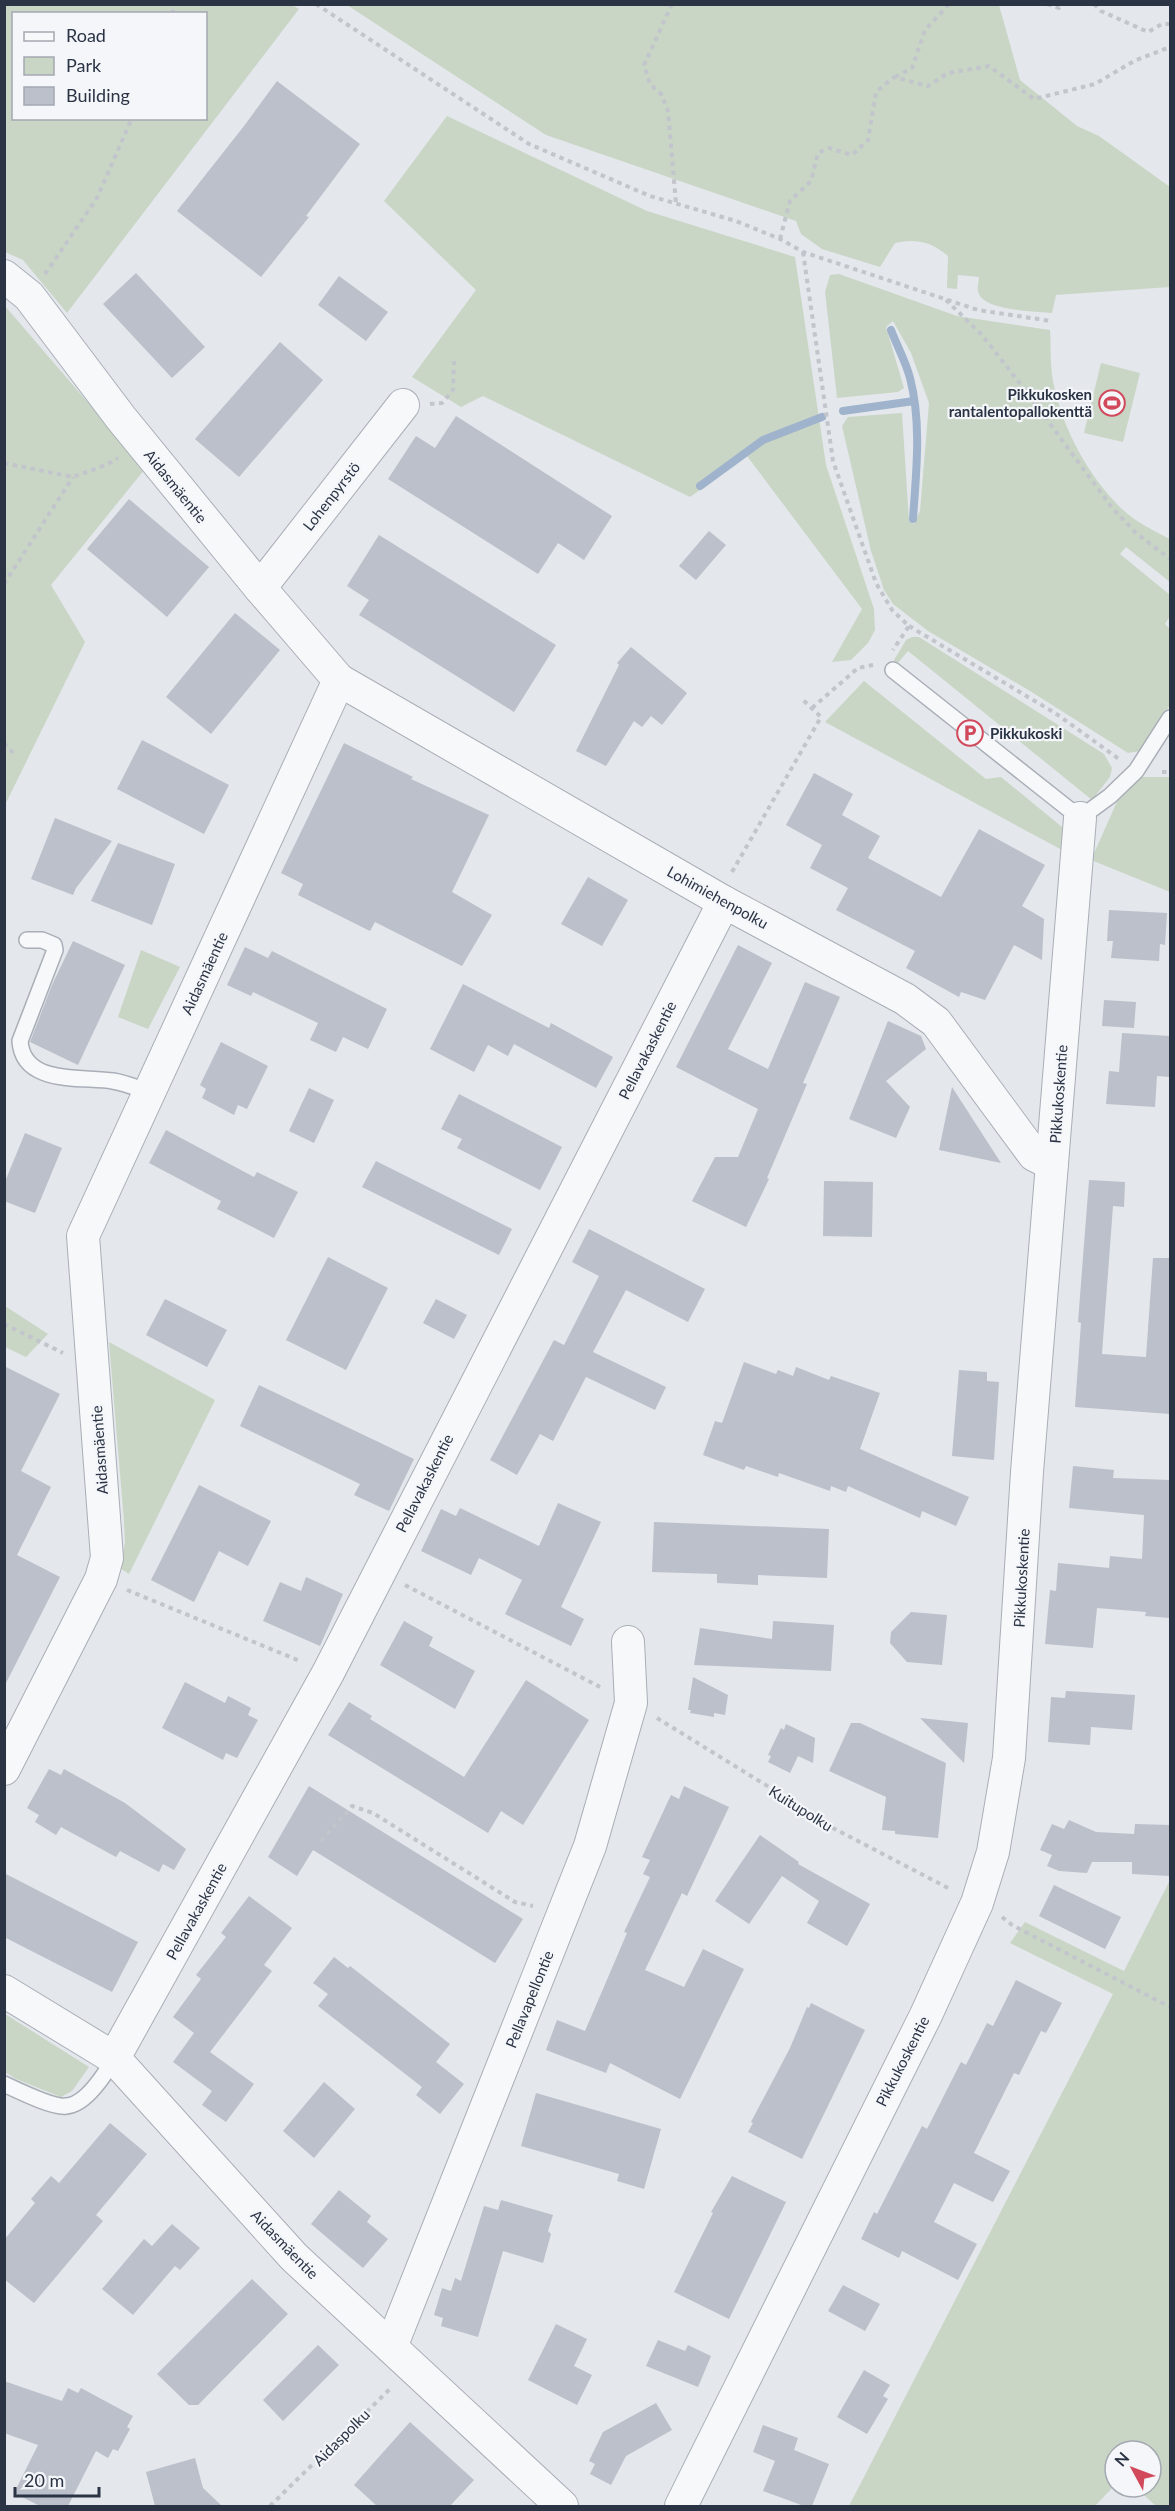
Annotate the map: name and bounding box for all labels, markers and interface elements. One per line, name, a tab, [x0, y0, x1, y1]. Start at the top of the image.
legend	[12, 12, 207, 120]
text: Road	[66, 24, 106, 46]
text: Park	[66, 54, 102, 76]
text: Building	[66, 84, 130, 106]
place label: Pikkukosken rantalentopallokenttä	[949, 385, 1092, 420]
sports icon: Pikkukosken rantalentopallokenttä	[1097, 388, 1127, 418]
street label: Aidasmäentie	[141, 446, 211, 526]
street label: Lohenpyrstö	[299, 458, 363, 534]
parking icon: Pikkukoski	[955, 718, 985, 748]
place label: Pikkukoski	[990, 724, 1062, 742]
street label: Lohimiehenpolku	[664, 862, 772, 932]
street label: Aidasmäentie	[177, 929, 231, 1017]
street label: Pellavakaskentie	[614, 998, 680, 1102]
street label: Pikkukoskentie	[1046, 1044, 1070, 1144]
street label: Aidasmäentie	[87, 1405, 111, 1495]
street label: Pellavakaskentie	[391, 1431, 457, 1535]
street label: Pikkukoskentie	[1009, 1528, 1033, 1628]
street label: Kuitupolku	[766, 1781, 836, 1835]
street label: Pellavakaskentie	[162, 1859, 230, 1963]
street label: Pellavapellontie	[501, 1948, 557, 2050]
street label: Pikkukoskentie	[872, 2013, 933, 2109]
street label: Aidasmäentie	[248, 2206, 323, 2282]
street label: Aidaspolku	[309, 2405, 373, 2469]
north arrow	[1103, 2439, 1163, 2499]
text: N	[1110, 2448, 1133, 2470]
scale bar	[15, 2460, 99, 2498]
text: 20 m	[24, 2469, 64, 2491]

